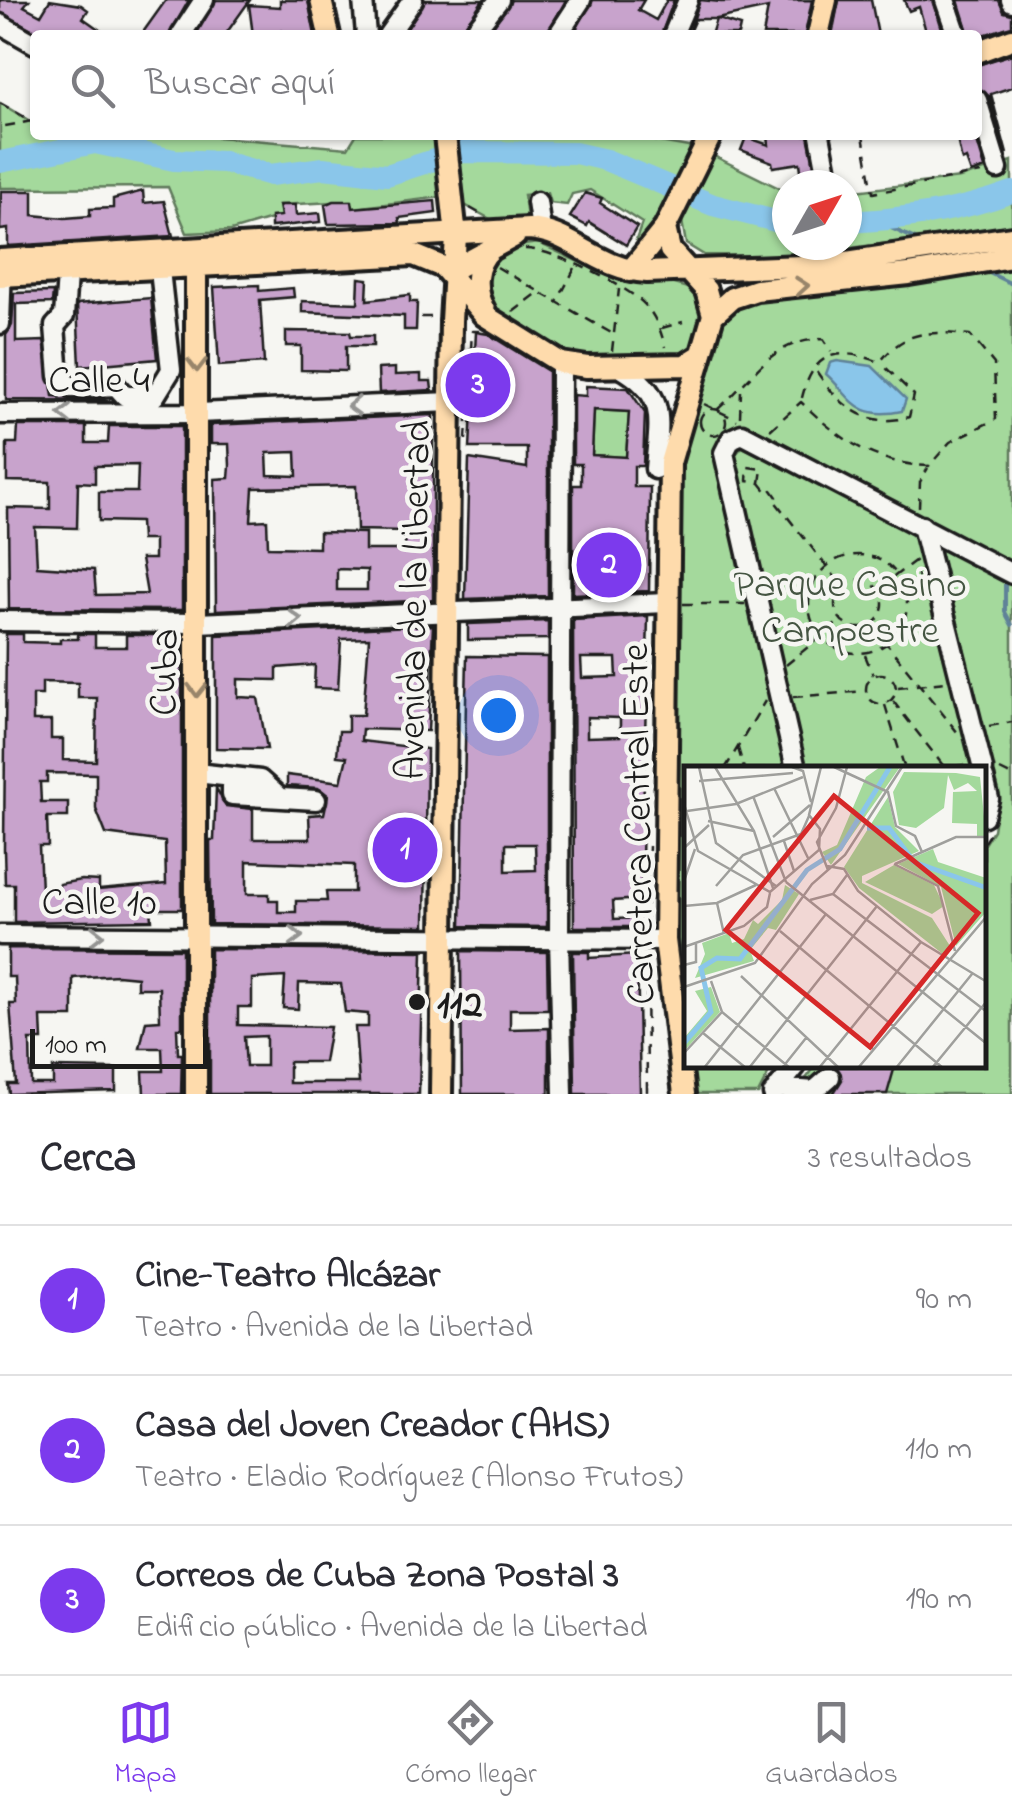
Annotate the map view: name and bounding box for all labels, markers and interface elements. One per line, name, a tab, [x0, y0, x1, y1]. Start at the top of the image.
search box	[30, 30, 982, 140]
text: Buscar aquí	[145, 57, 335, 113]
icon: search	[65, 58, 120, 113]
north arrow	[772, 170, 862, 260]
one-way arrow	[795, 276, 811, 298]
pin: 3	[446, 348, 510, 422]
street label: Calle 4	[48, 353, 150, 412]
one-way arrow	[187, 358, 208, 374]
one-way arrow	[345, 396, 361, 417]
one-way arrow	[57, 403, 73, 424]
street label: Avenida de la Libertad	[384, 420, 449, 781]
pin: 2	[576, 528, 642, 602]
park label: Parque Casino Campestre	[733, 557, 967, 662]
one-way arrow	[287, 609, 303, 630]
street label: Cuba	[136, 628, 197, 716]
street label: Carretera Central Este	[608, 643, 673, 1005]
one-way arrow	[186, 684, 208, 699]
your location	[473, 690, 524, 741]
inset map	[684, 766, 987, 1069]
pin: 1	[372, 812, 438, 888]
street label: Calle 10	[42, 875, 156, 934]
one-way arrow	[90, 924, 106, 946]
one-way arrow	[288, 925, 304, 947]
place label: 112	[437, 977, 482, 1036]
marker: 112	[406, 991, 428, 1013]
scale bar	[30, 1024, 208, 1068]
text: 100 m	[45, 1026, 107, 1067]
text: Cerca	[40, 1129, 136, 1190]
text: 3 resultados	[808, 1136, 972, 1183]
text: Cine-Teatro Alcázar	[135, 1249, 440, 1305]
text: 1	[67, 1277, 78, 1324]
text: 90 m	[916, 1277, 972, 1324]
text: Teatro · Avenida de la Libertad	[135, 1305, 533, 1352]
text: Casa del Joven Creador (AHS)	[135, 1399, 609, 1455]
text: 2	[65, 1427, 80, 1474]
text: 110 m	[905, 1427, 972, 1474]
text: Teatro · Eladio Rodríguez (Alonso Frutos)	[135, 1455, 683, 1502]
text: Correos de Cuba Zona Postal 3	[135, 1549, 619, 1605]
text: 3	[66, 1577, 79, 1624]
text: 190 m	[906, 1577, 972, 1624]
text: Edificio público · Avenida de la Libertad	[135, 1605, 648, 1652]
tab: Mapa	[114, 1695, 177, 1796]
tab: Cómo llegar	[405, 1695, 537, 1796]
tab: Guardados	[765, 1695, 898, 1796]

